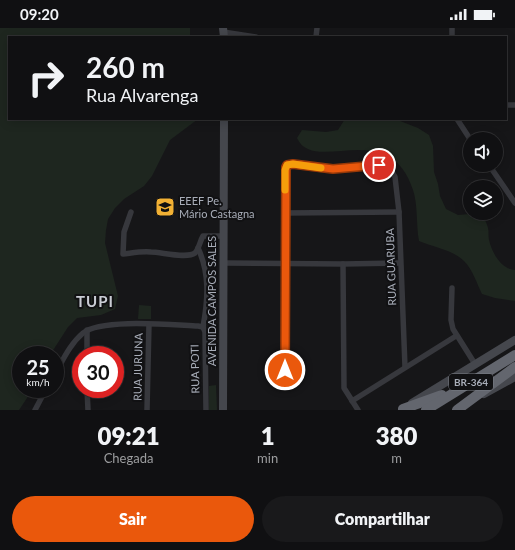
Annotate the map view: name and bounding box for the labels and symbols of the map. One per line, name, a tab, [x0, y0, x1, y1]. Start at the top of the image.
pin	[362, 148, 396, 182]
place label: EEEF Pe. Mário Castagna	[179, 194, 255, 220]
school or university icon: EEEF Pe. Mário Castagna	[154, 196, 176, 218]
street label: RUA GUARUBA	[383, 228, 398, 306]
street label: AVENIDA CAMPOS SALES	[205, 236, 218, 366]
district label: TUPI	[76, 292, 114, 310]
street label: RUA JURUNA	[130, 332, 145, 401]
street label: RUA POTI	[188, 344, 201, 394]
speed limit sign: 30	[72, 346, 124, 398]
position arrow	[264, 349, 306, 391]
road number: BR-364	[449, 374, 493, 390]

